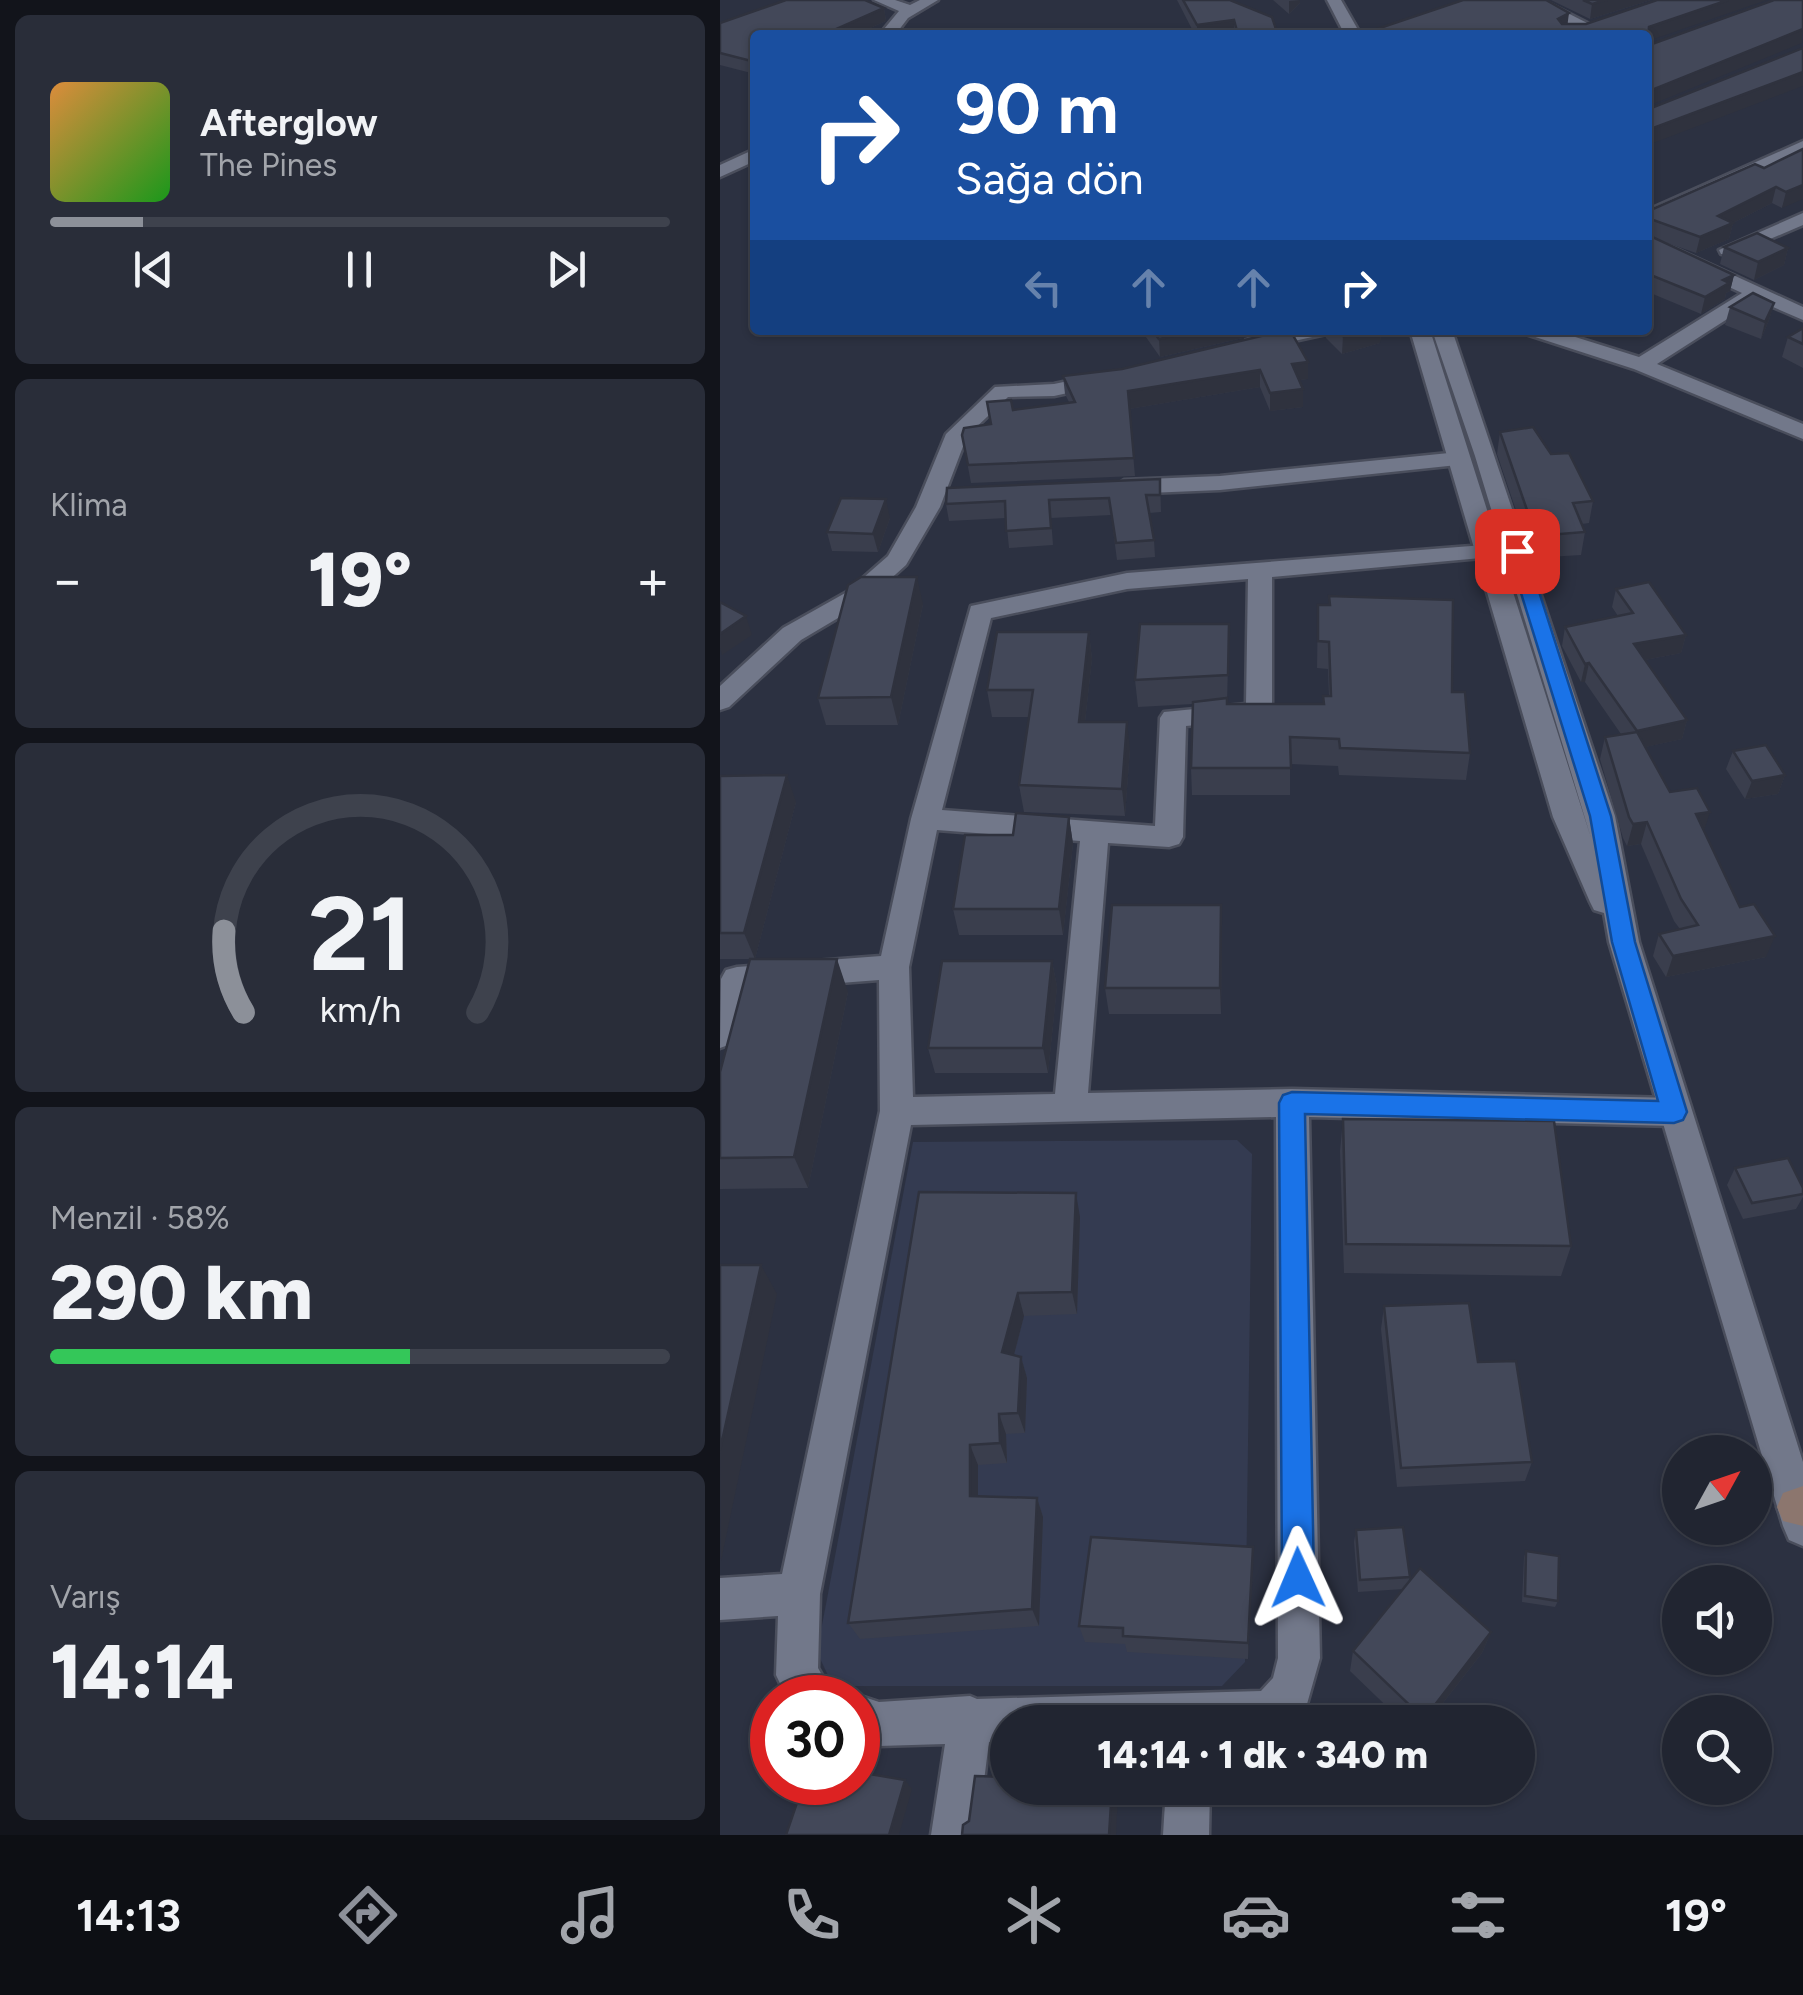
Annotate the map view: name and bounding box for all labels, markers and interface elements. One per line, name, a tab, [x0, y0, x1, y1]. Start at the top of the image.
text: 90 m	[955, 66, 1119, 151]
icon: right	[790, 70, 920, 200]
text: Afterglow	[200, 100, 378, 146]
text: The Pines	[200, 146, 337, 184]
text: Sağa dön	[955, 151, 1144, 205]
icon: previous	[126, 242, 181, 297]
icon: pause	[332, 242, 387, 297]
icon: next	[539, 242, 594, 297]
icon: left	[1016, 260, 1071, 315]
icon: ahead	[1121, 260, 1176, 315]
icon: ahead	[1226, 260, 1281, 315]
icon: right	[1331, 260, 1386, 315]
text: Klima	[50, 486, 128, 524]
pin	[1475, 509, 1560, 594]
icon: arrive	[1490, 524, 1545, 579]
text: 19°	[308, 535, 412, 625]
text: −	[50, 547, 84, 613]
text: +	[636, 547, 670, 613]
text: 21	[308, 871, 412, 996]
text: km/h	[319, 988, 401, 1031]
text: Menzil · 58%	[50, 1199, 230, 1237]
text: 290 km	[50, 1248, 313, 1338]
north arrow	[1662, 1435, 1772, 1545]
map controls	[1662, 1435, 1772, 1805]
position arrow	[1246, 1526, 1350, 1630]
button: sound	[1662, 1565, 1772, 1675]
text: Varış	[50, 1578, 121, 1616]
text: 14:14	[50, 1627, 234, 1717]
speed limit sign: 30	[750, 1675, 880, 1805]
button: search	[1662, 1695, 1772, 1805]
text: 14:14 · 1 dk · 340 m	[1097, 1732, 1428, 1778]
icon: directions	[333, 1880, 403, 1950]
icon: music	[555, 1880, 625, 1950]
icon: phone	[777, 1880, 847, 1950]
icon: climate	[999, 1880, 1069, 1950]
icon: car	[1221, 1880, 1291, 1950]
icon: filters	[1443, 1880, 1513, 1950]
text: 14:13	[76, 1888, 181, 1942]
text: 19°	[1665, 1888, 1727, 1942]

